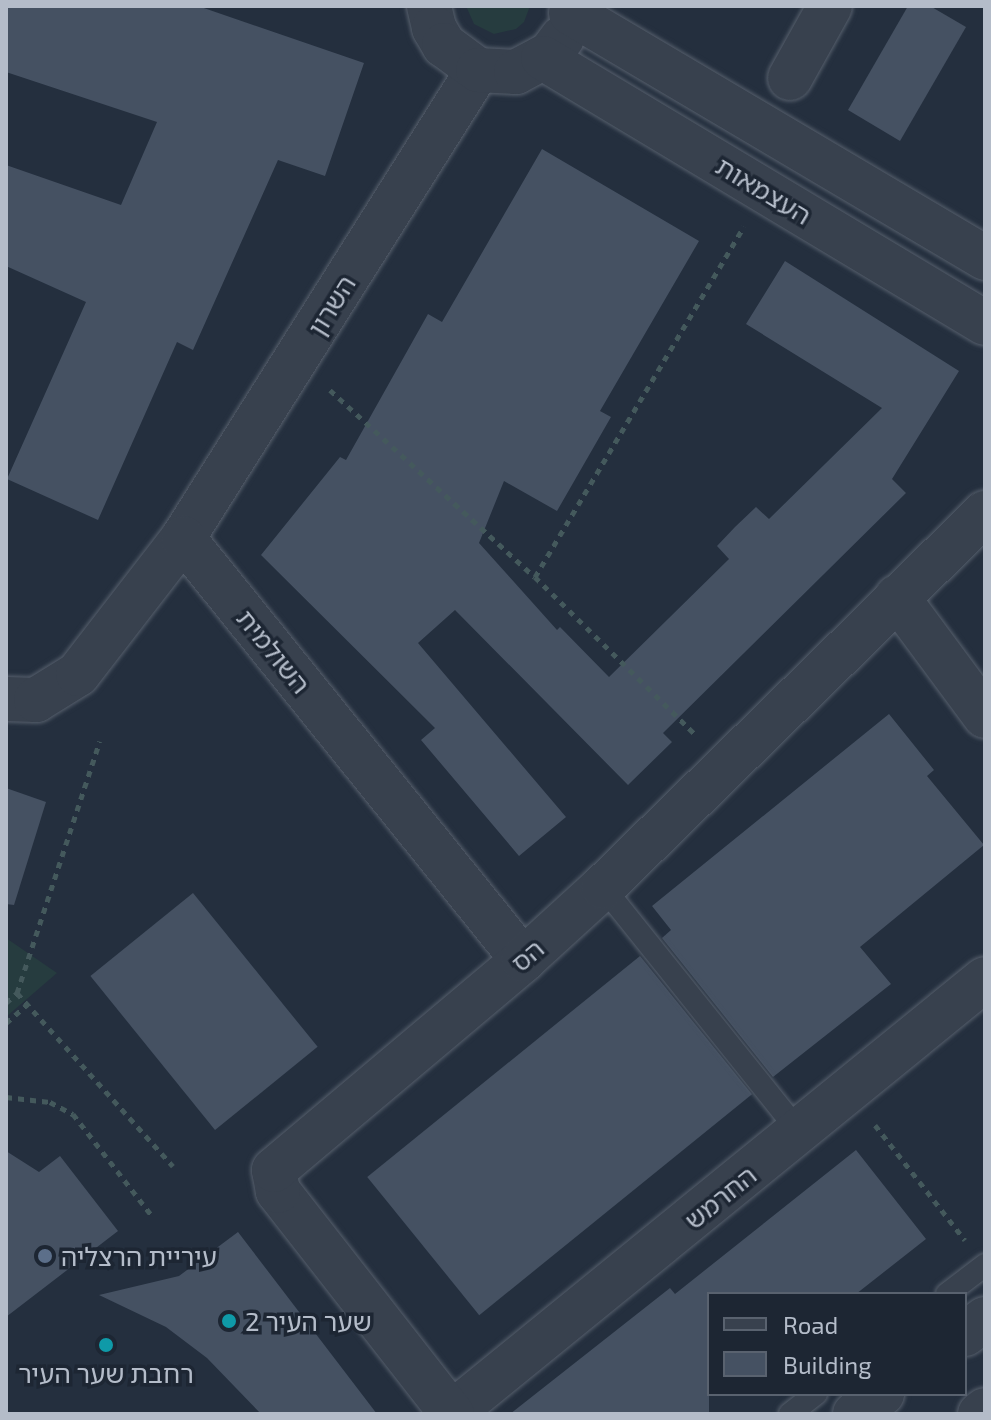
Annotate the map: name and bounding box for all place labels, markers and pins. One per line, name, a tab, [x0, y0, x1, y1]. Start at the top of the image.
place label: עיריית הרצליה	[61, 1240, 217, 1272]
marker: עיריית הרצליה	[36, 1247, 54, 1265]
place label: שער העיר 2	[245, 1305, 372, 1337]
marker: שער העיר 2	[220, 1312, 238, 1330]
marker: רחבת שער העיר	[97, 1336, 115, 1354]
place label: רחבת שער העיר	[18, 1357, 194, 1389]

